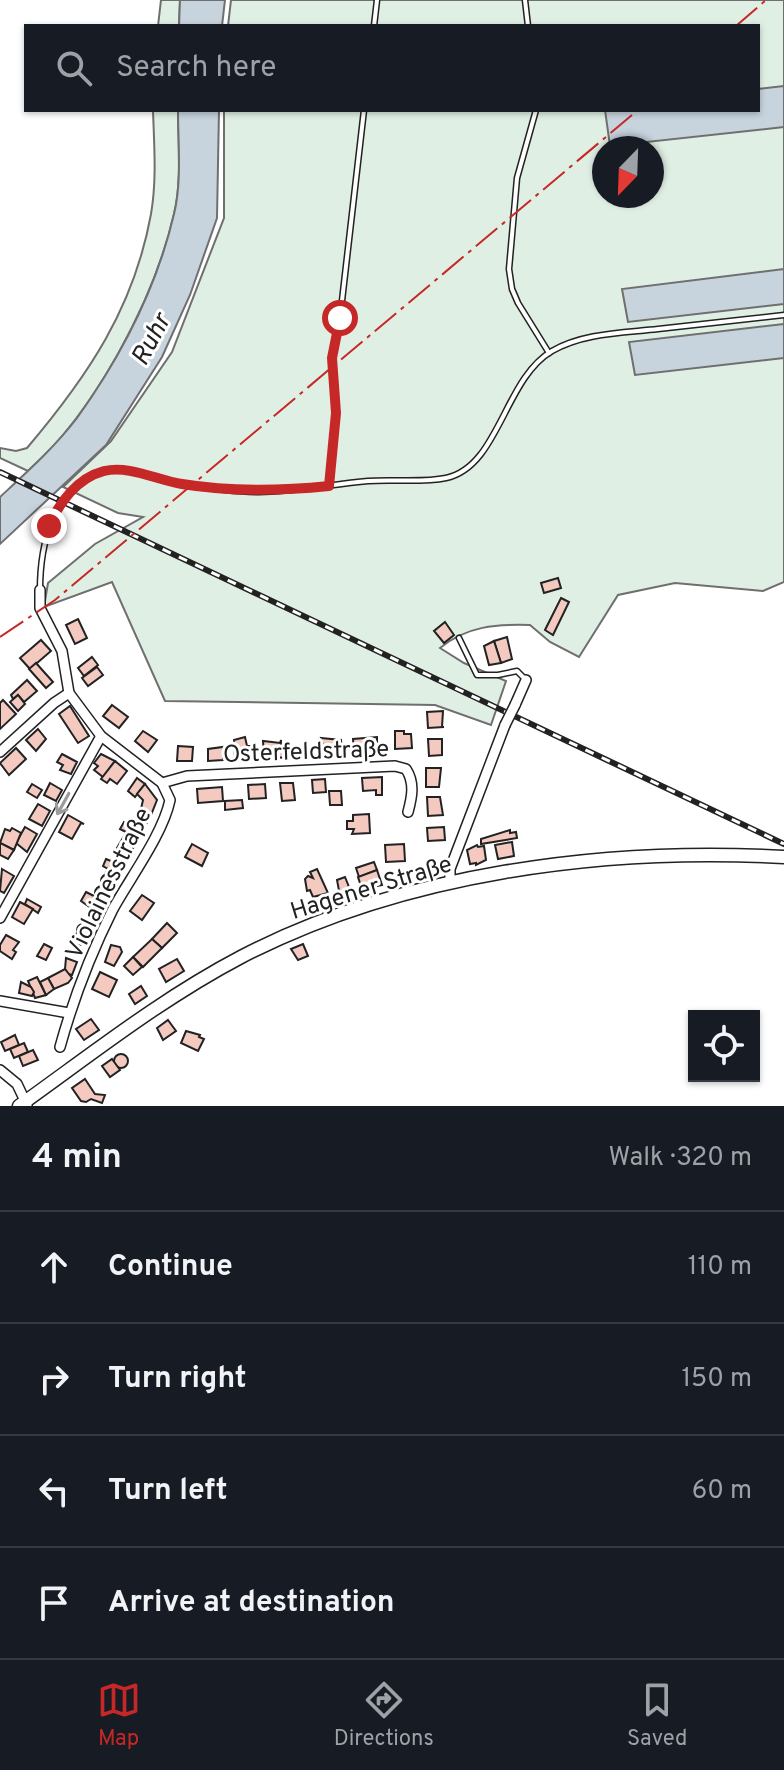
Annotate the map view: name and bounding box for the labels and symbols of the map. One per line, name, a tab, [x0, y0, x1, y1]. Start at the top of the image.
north arrow	[592, 136, 664, 208]
route start	[322, 300, 358, 336]
water label: Ruhr	[125, 307, 181, 372]
route end	[31, 508, 67, 544]
street label: Osterfeldstraße	[222, 735, 390, 771]
one-way arrow	[55, 792, 71, 815]
street label: Violainesstraße	[60, 803, 159, 964]
street label: Hagener Straße	[287, 850, 456, 928]

